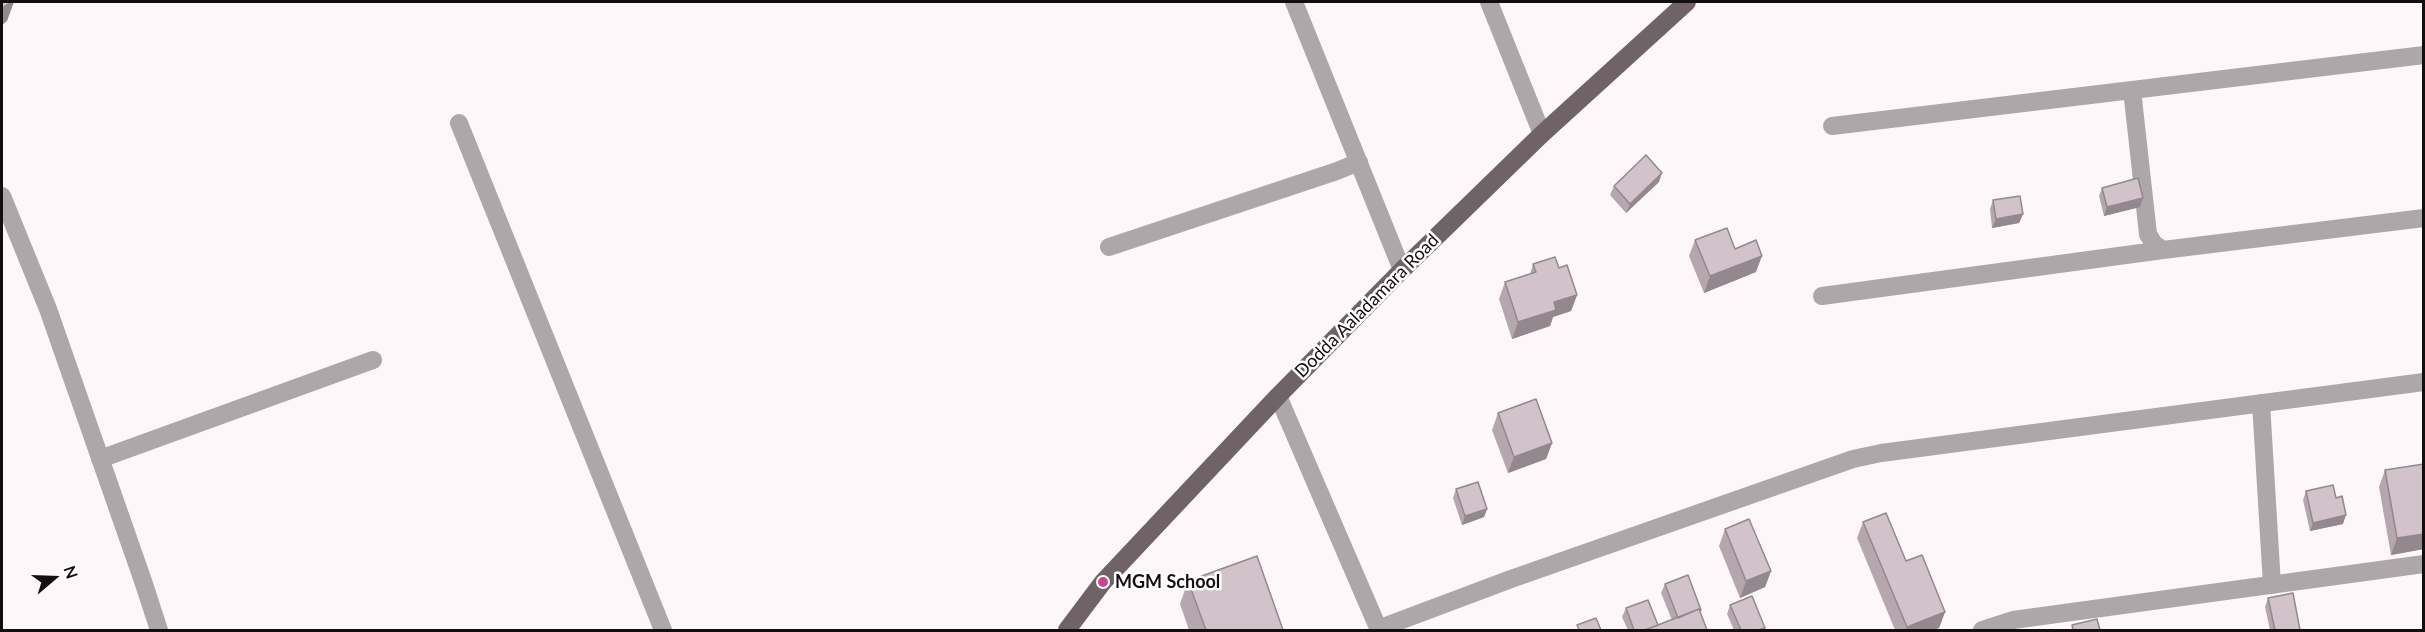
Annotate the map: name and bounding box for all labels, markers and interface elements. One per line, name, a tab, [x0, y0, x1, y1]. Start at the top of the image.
street label: Dodda Aaladamara Road	[1291, 230, 1443, 382]
north arrow	[24, 548, 84, 608]
text: N	[61, 563, 82, 581]
place label: MGM School	[1115, 571, 1220, 593]
marker: MGM School	[1096, 575, 1110, 589]

